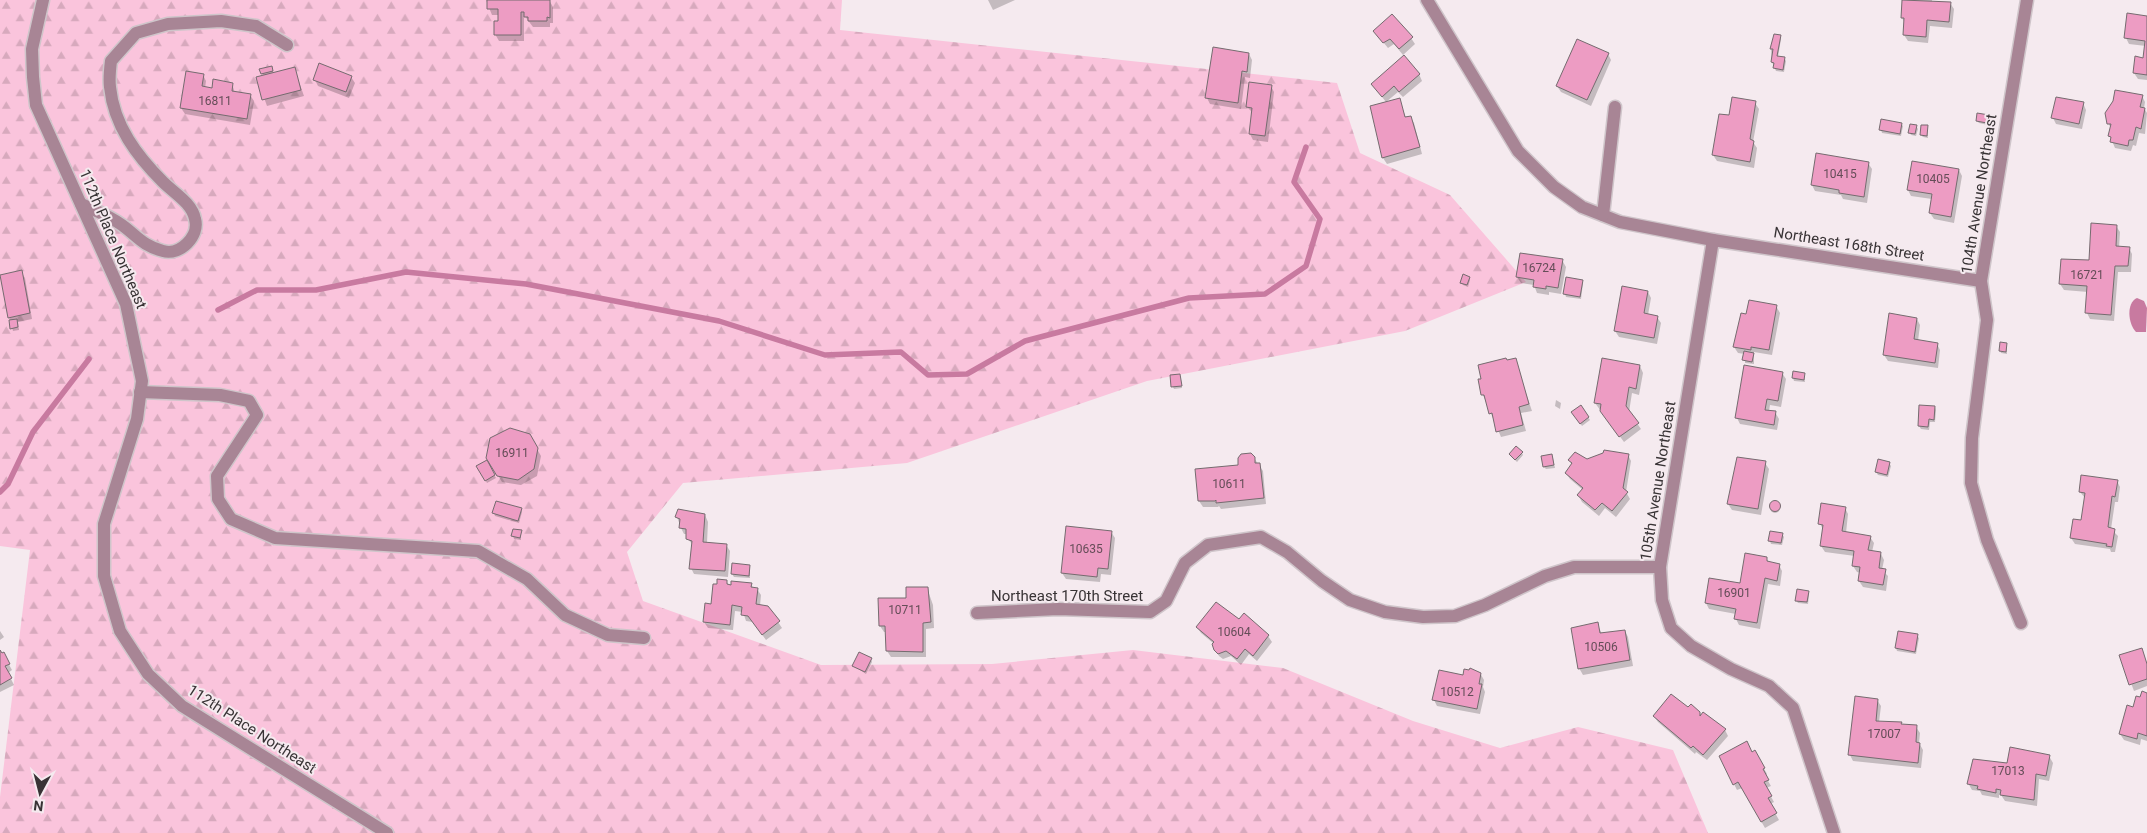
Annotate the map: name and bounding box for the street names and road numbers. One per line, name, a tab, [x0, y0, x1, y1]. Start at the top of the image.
street label: 104th Avenue Northeast	[1957, 113, 2001, 275]
street label: 112th Place Northeast	[75, 167, 151, 311]
street label: Northeast 168th Street	[1772, 223, 1926, 265]
street label: 105th Avenue Northeast	[1636, 400, 1680, 562]
street label: Northeast 170th Street	[991, 587, 1143, 605]
street label: 112th Place Northeast	[184, 681, 320, 777]

